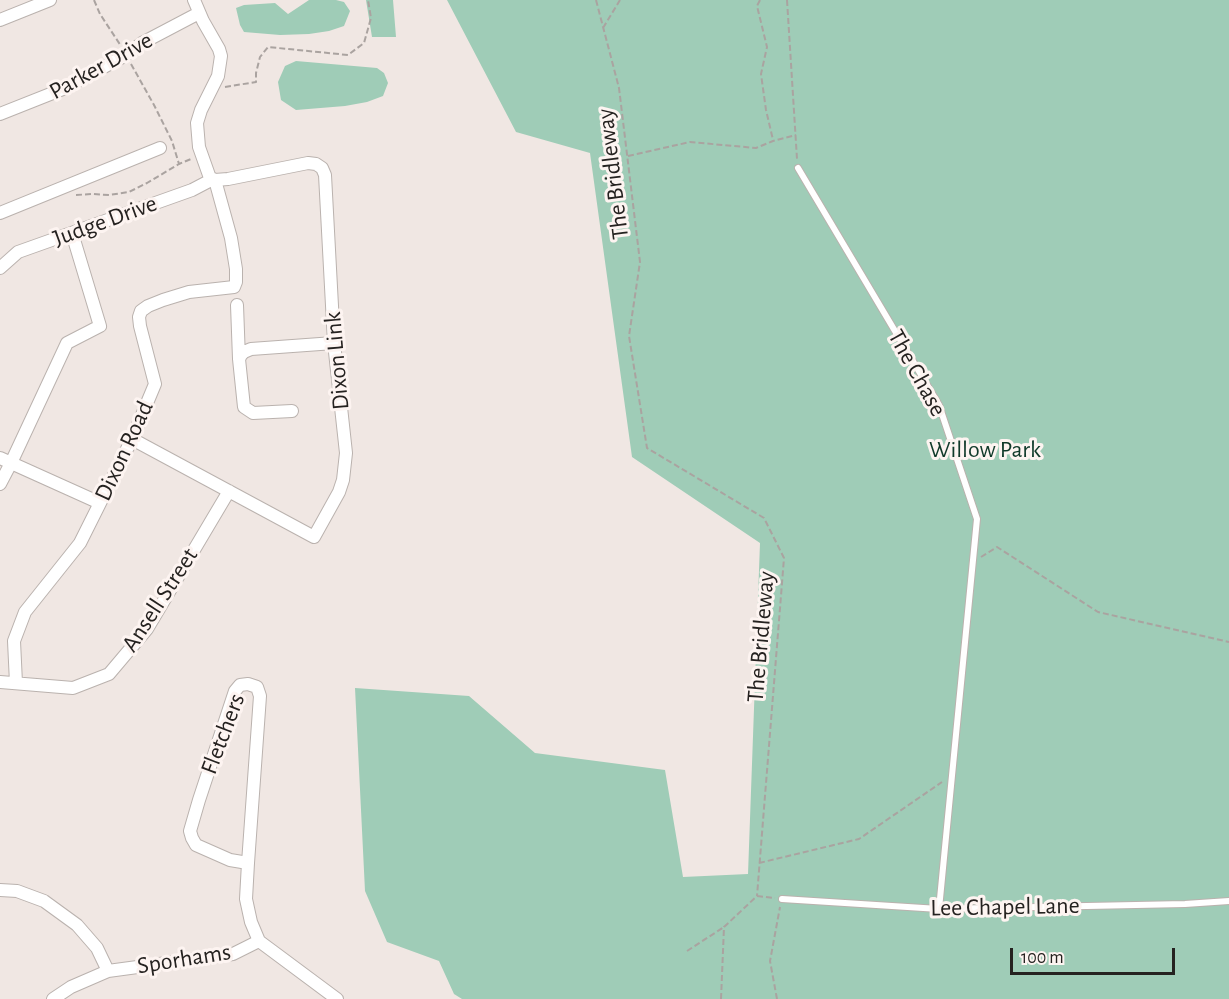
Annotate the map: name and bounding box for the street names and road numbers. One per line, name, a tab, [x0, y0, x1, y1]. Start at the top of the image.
street label: Parker Drive	[44, 26, 158, 106]
street label: The Bridleway	[591, 107, 635, 241]
street label: Judge Drive	[49, 189, 161, 253]
street label: Dixon Link	[318, 311, 356, 411]
street label: The Chase	[881, 324, 953, 422]
street label: Dixon Road	[88, 396, 160, 506]
street label: Ansell Street	[116, 543, 204, 657]
street label: The Bridleway	[741, 570, 781, 704]
street label: Fletchers	[194, 690, 252, 778]
street label: Lee Chapel Lane	[930, 891, 1080, 923]
street label: Sporhams	[135, 937, 233, 981]

